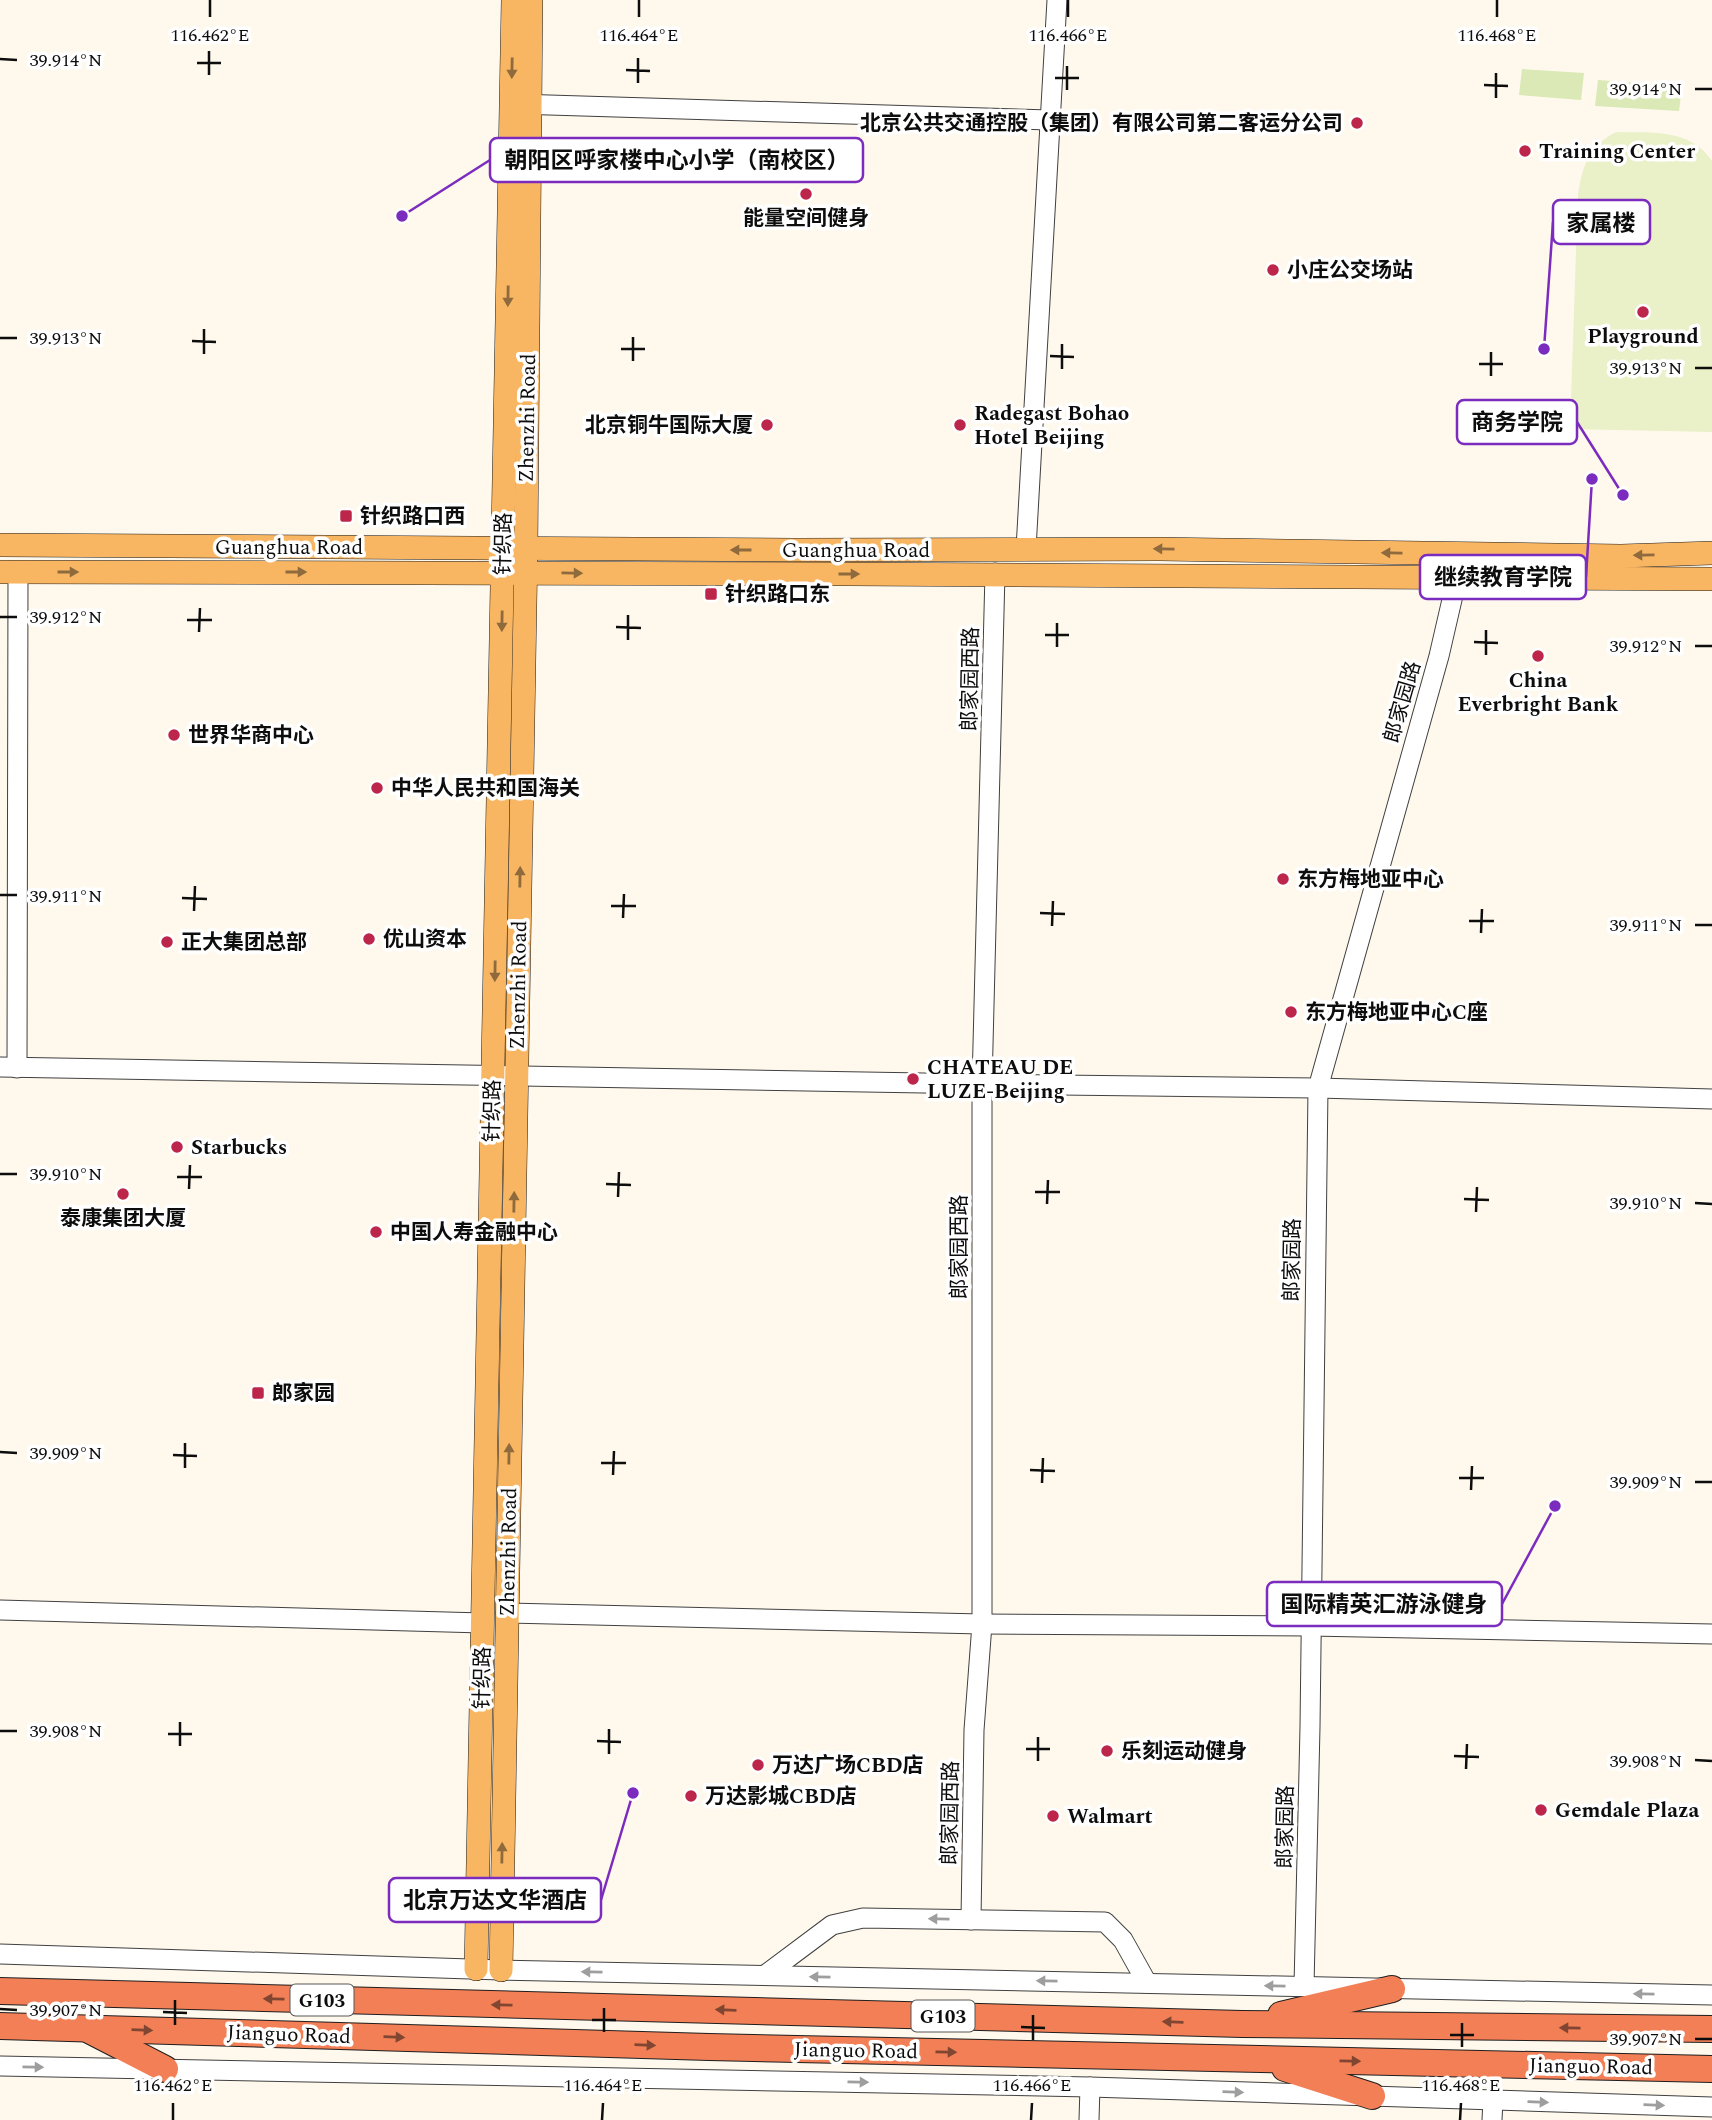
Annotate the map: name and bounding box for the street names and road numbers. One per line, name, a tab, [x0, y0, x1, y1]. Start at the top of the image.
street label: Zhenzhi Road	[511, 353, 545, 483]
street label: 针织路	[487, 512, 521, 576]
street label: Guanghua Road	[215, 532, 363, 564]
street label: Guanghua Road	[782, 535, 930, 567]
street label: 郎家园西路	[954, 626, 988, 732]
street label: 郎家园路	[1376, 657, 1430, 747]
street label: Zhenzhi Road	[502, 920, 536, 1050]
street label: 针织路	[476, 1079, 510, 1143]
street label: 郎家园西路	[944, 1195, 976, 1300]
street label: 郎家园路	[1276, 1218, 1310, 1302]
street label: Zhenzhi Road	[492, 1487, 526, 1617]
street label: 针织路	[466, 1646, 500, 1710]
street label: 郎家园西路	[934, 1760, 968, 1866]
street label: 郎家园路	[1269, 1785, 1303, 1869]
road number: G103	[290, 1984, 354, 2016]
road number: G103	[912, 2000, 974, 2032]
street label: Jianguo Road	[226, 2017, 352, 2053]
street label: Jianguo Road	[794, 2034, 918, 2068]
street label: Jianguo Road	[1529, 2050, 1653, 2084]

